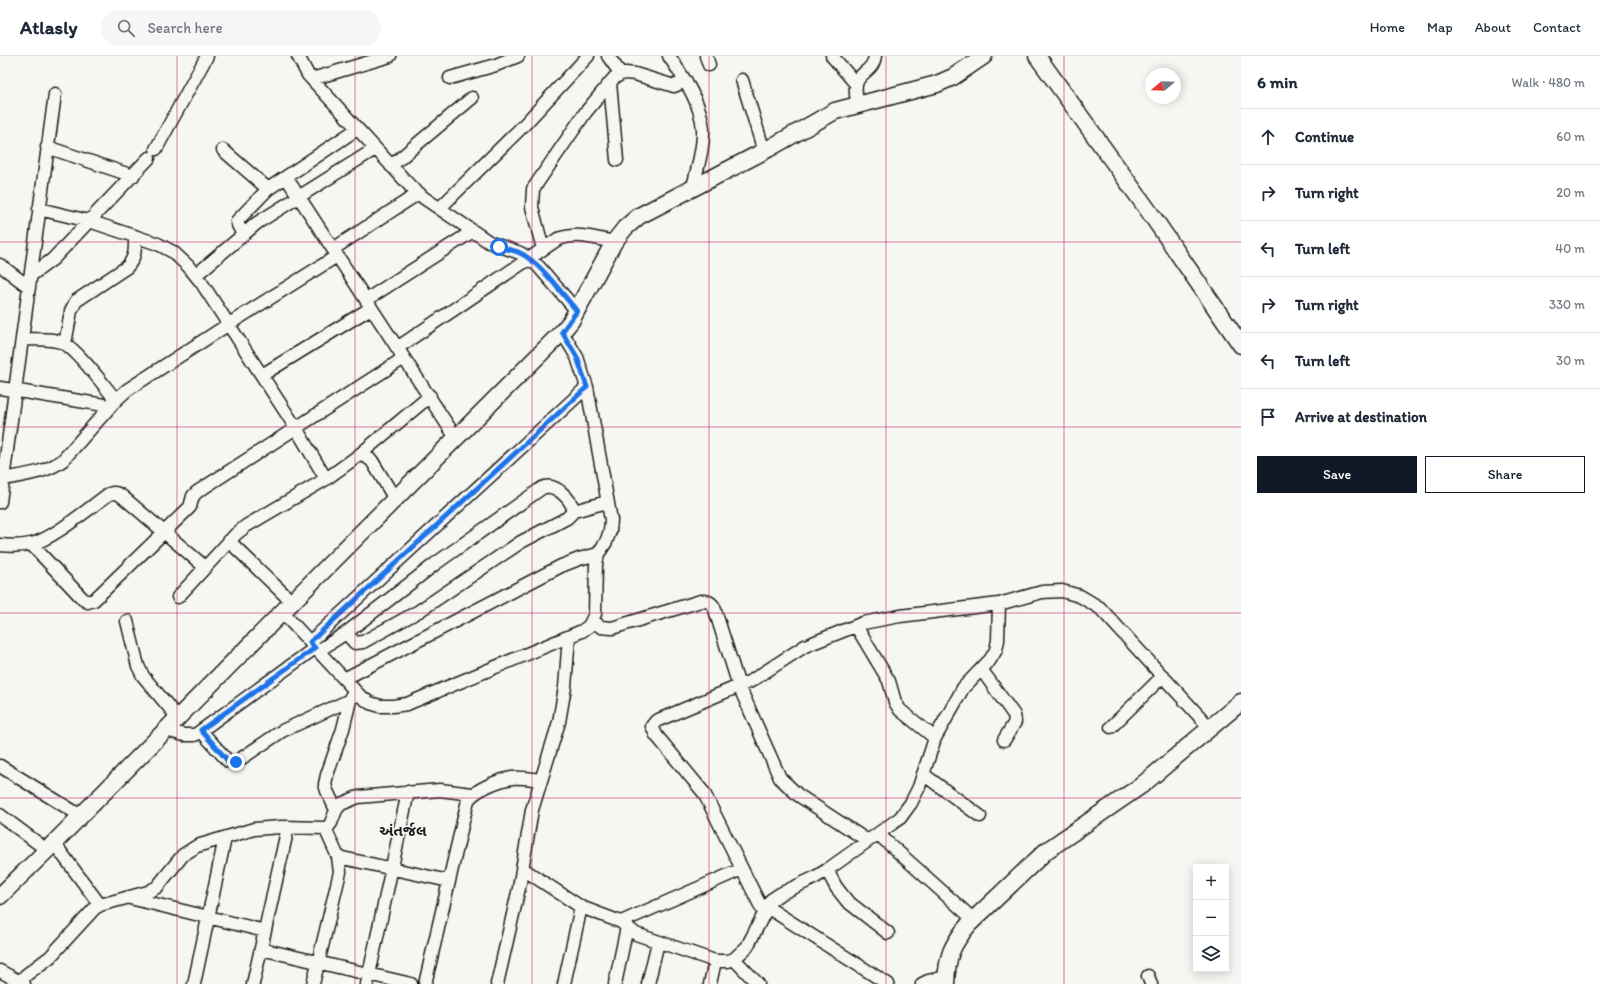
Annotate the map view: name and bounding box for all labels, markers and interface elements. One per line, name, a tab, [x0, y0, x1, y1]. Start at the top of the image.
search box	[101, 10, 381, 46]
text: Atlasly	[20, 16, 77, 39]
icon: search	[115, 17, 137, 39]
text: Search here	[147, 19, 223, 37]
text: Home	[1370, 19, 1405, 36]
text: Map	[1427, 19, 1453, 36]
text: About	[1475, 19, 1511, 36]
text: Contact	[1533, 19, 1581, 36]
north arrow	[1145, 68, 1181, 104]
text: 6 min	[1257, 72, 1298, 92]
text: Walk · 480 m	[1511, 75, 1585, 90]
icon: ahead	[1257, 126, 1279, 148]
text: Continue	[1295, 128, 1354, 146]
text: 60 m	[1556, 129, 1585, 144]
icon: right	[1257, 182, 1279, 204]
text: Turn right	[1295, 184, 1359, 202]
text: 20 m	[1556, 185, 1585, 200]
route start	[490, 238, 508, 256]
icon: left	[1257, 238, 1279, 260]
text: Turn left	[1295, 240, 1350, 258]
text: 40 m	[1555, 241, 1585, 256]
icon: right	[1257, 294, 1279, 316]
text: Turn right	[1295, 296, 1359, 314]
text: 330 m	[1549, 297, 1585, 312]
icon: left	[1257, 350, 1279, 372]
text: Turn left	[1295, 352, 1350, 370]
text: 30 m	[1556, 353, 1585, 368]
icon: arrive	[1257, 406, 1279, 428]
text: Arrive at destination	[1295, 408, 1427, 426]
button: Save	[1257, 456, 1417, 493]
button: Share	[1425, 456, 1585, 493]
route end	[227, 753, 245, 771]
district label: અંતર્જલ	[379, 822, 427, 840]
map controls	[1193, 864, 1229, 972]
button: +	[1193, 864, 1229, 900]
button: −	[1193, 900, 1229, 936]
button: layers	[1193, 936, 1229, 972]

